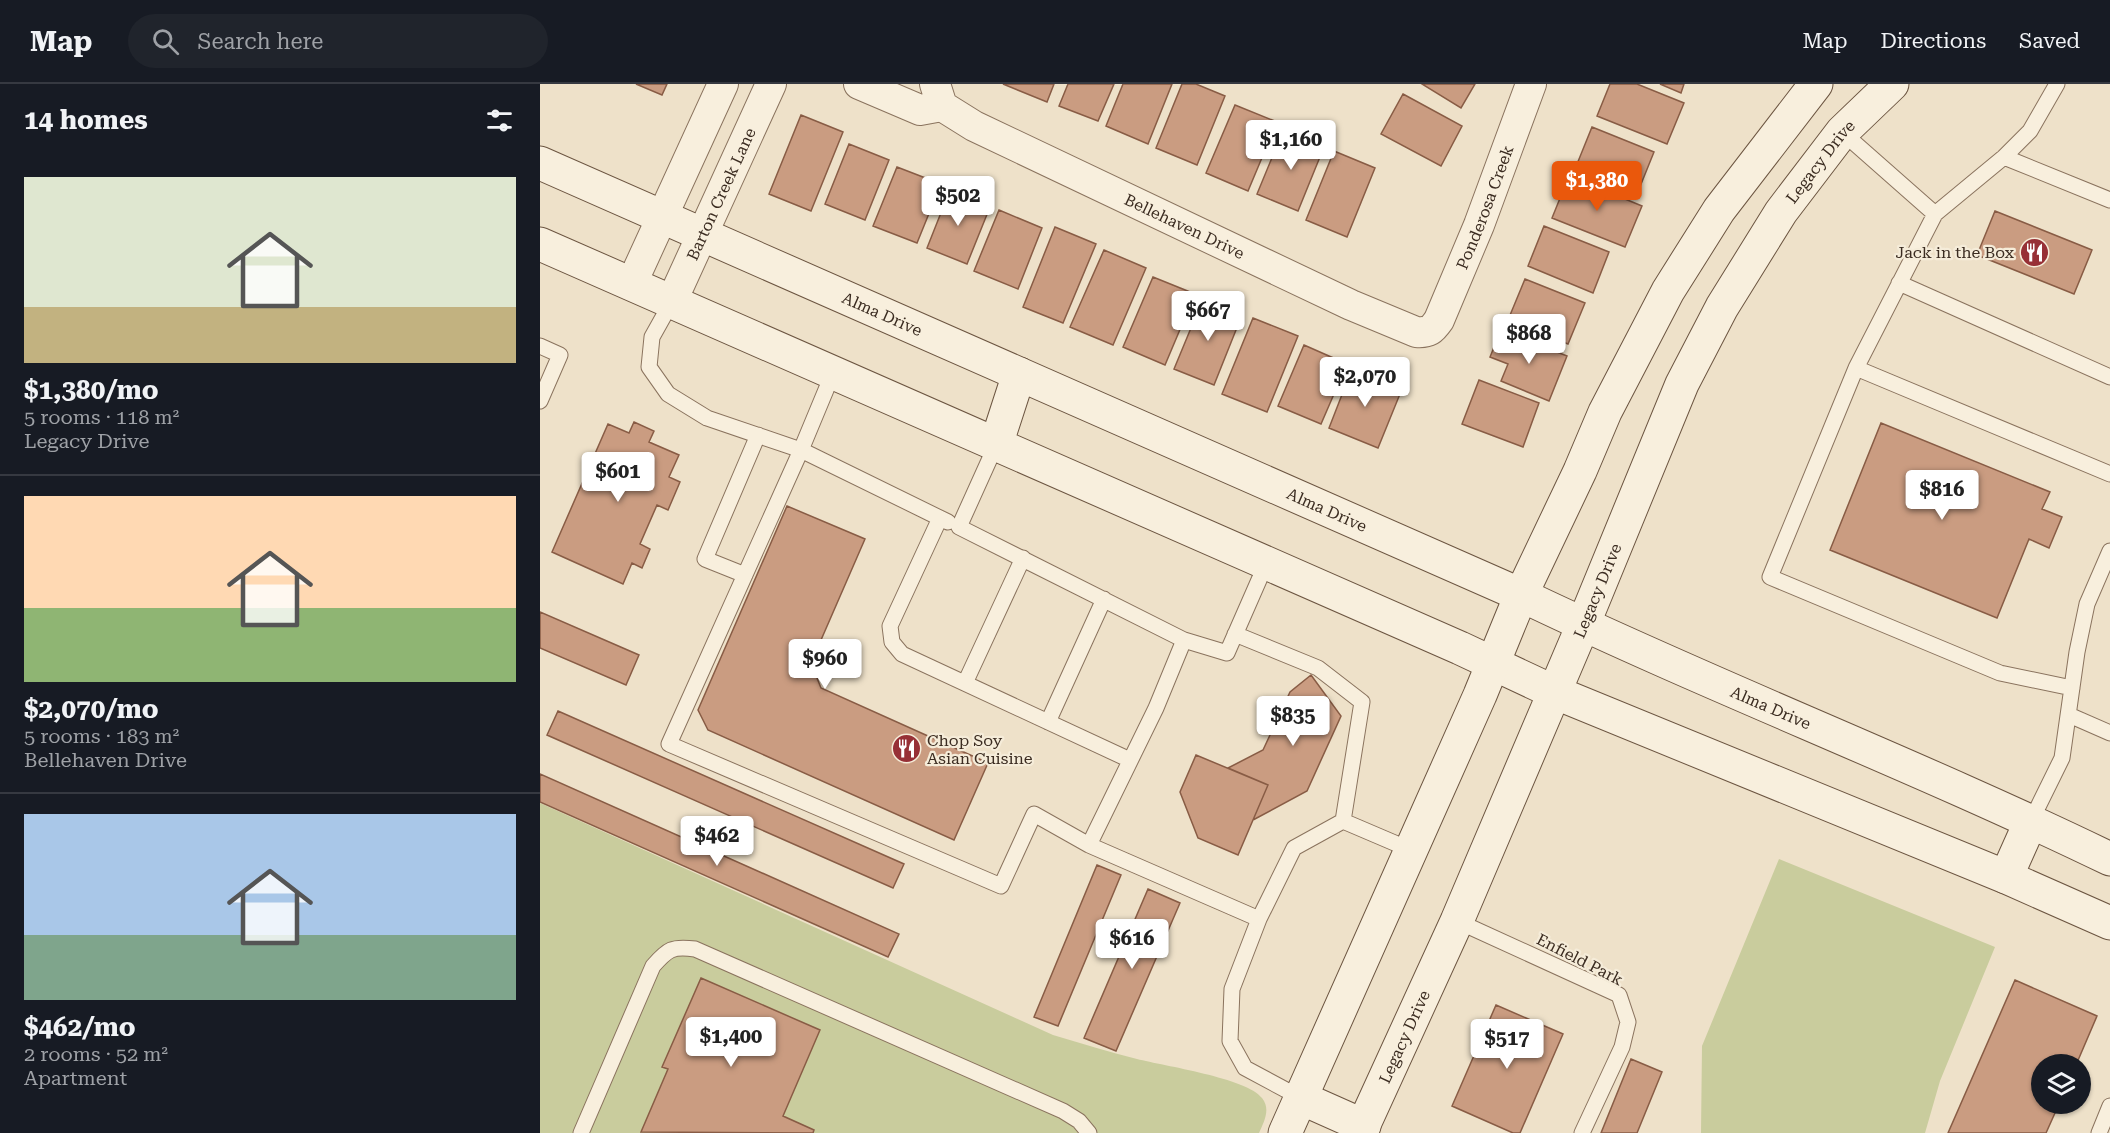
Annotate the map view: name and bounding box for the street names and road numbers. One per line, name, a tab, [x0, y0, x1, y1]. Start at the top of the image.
street label: Legacy Drive	[1782, 116, 1859, 207]
street label: Barton Creek Lane	[683, 125, 760, 263]
street label: Ponderosa Creek	[1452, 143, 1518, 272]
street label: Bellehaven Drive	[1121, 190, 1248, 263]
street label: Alma Drive	[839, 288, 925, 340]
street label: Alma Drive	[1284, 484, 1370, 536]
street label: Legacy Drive	[1570, 541, 1626, 641]
street label: Alma Drive	[1728, 682, 1814, 734]
street label: Enfield Park	[1533, 930, 1626, 989]
street label: Legacy Drive	[1375, 987, 1434, 1086]

